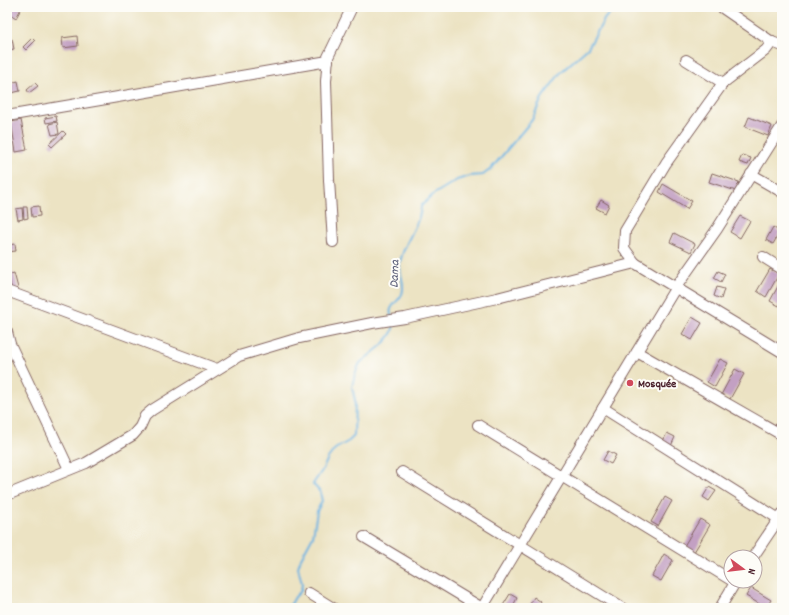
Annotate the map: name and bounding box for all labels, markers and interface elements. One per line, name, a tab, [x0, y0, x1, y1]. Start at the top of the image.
water label: Dama	[386, 259, 406, 288]
place label: Mosquée	[638, 376, 677, 393]
marker: Mosquée	[625, 378, 635, 388]
north arrow	[723, 549, 763, 589]
text: N	[742, 566, 759, 576]

